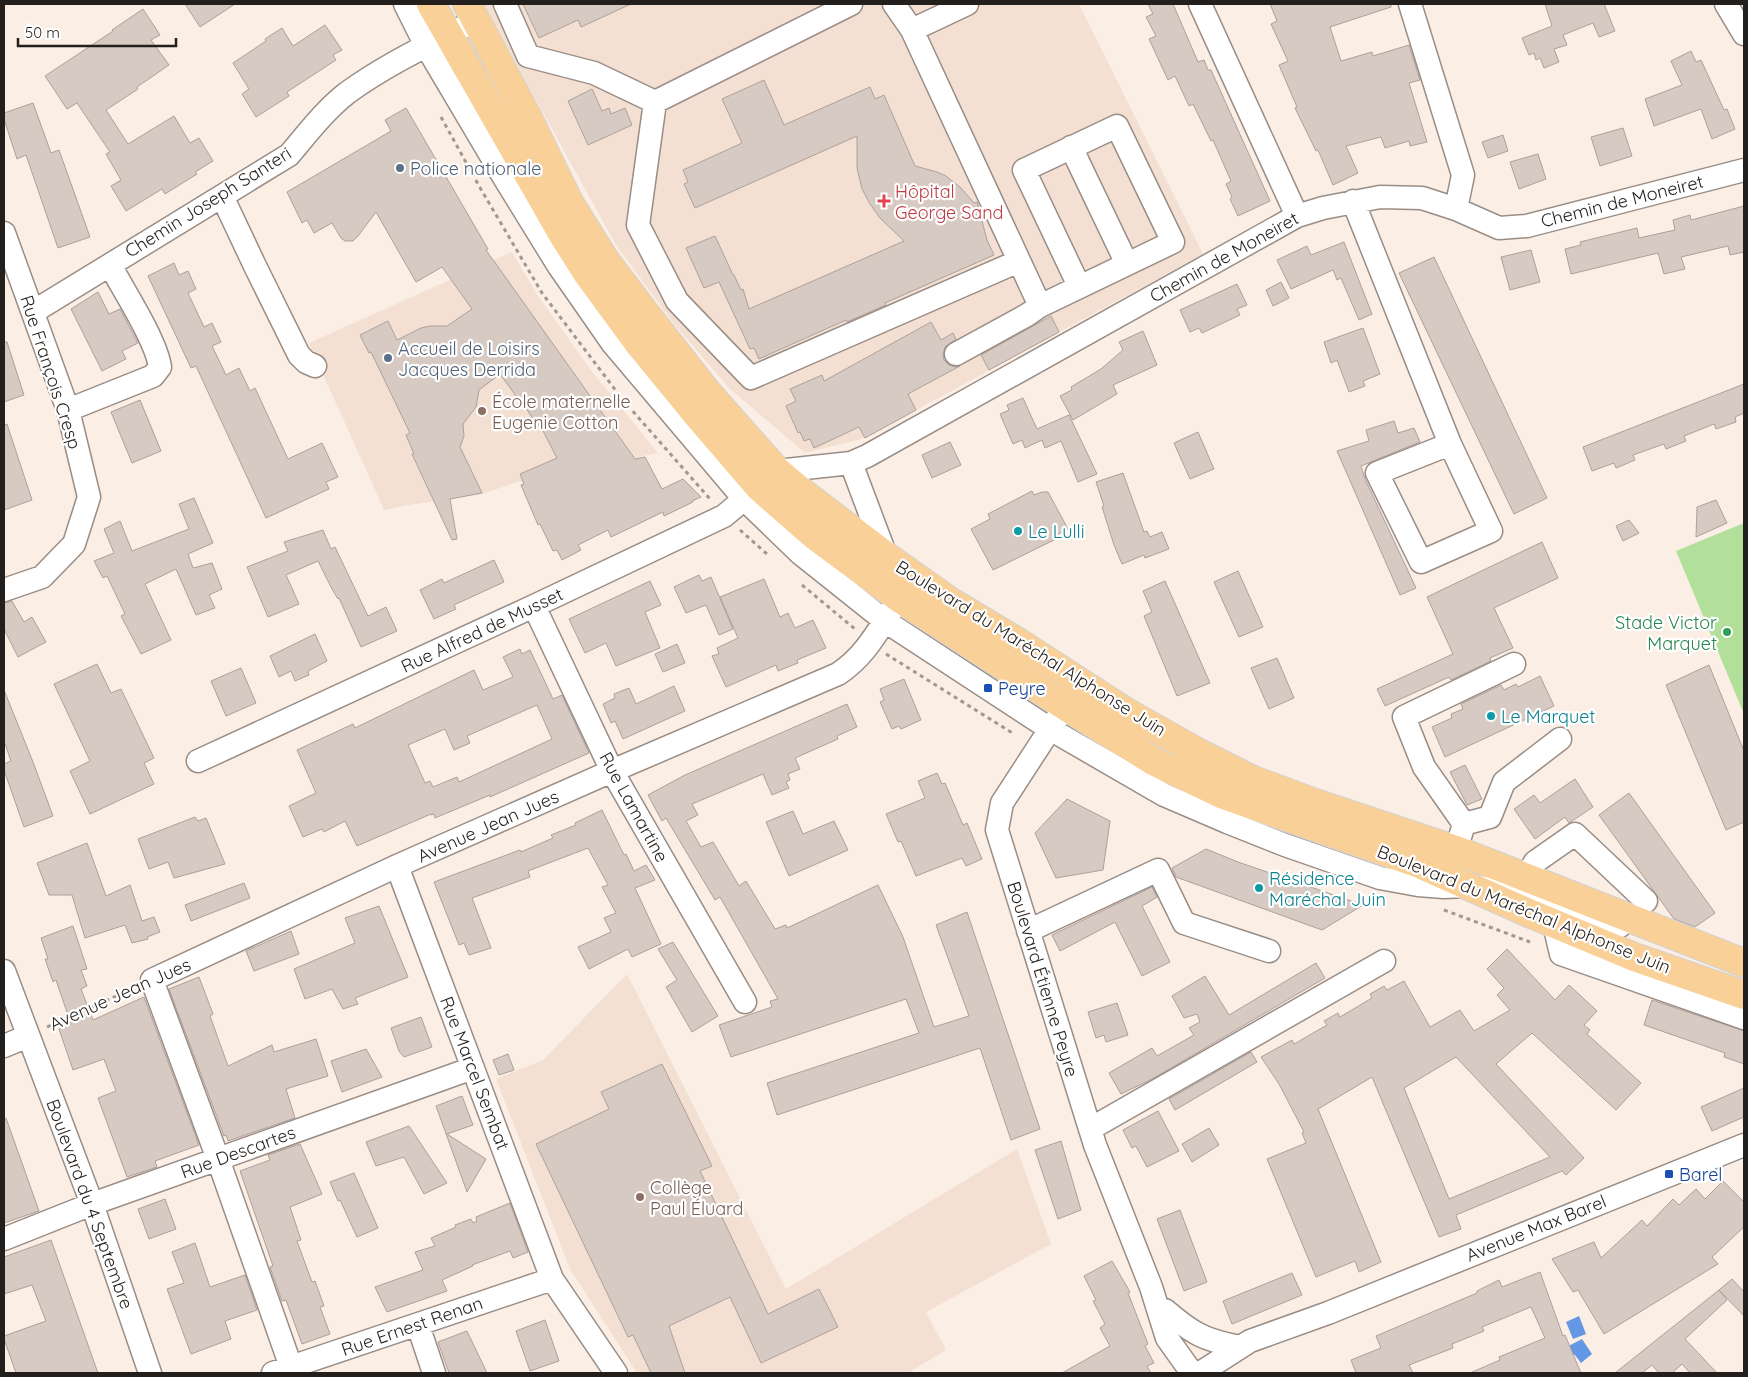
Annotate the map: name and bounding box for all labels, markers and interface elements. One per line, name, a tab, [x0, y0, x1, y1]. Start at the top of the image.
scale bar	[18, 15, 175, 47]
text: 50 m	[25, 23, 60, 42]
street label: Chemin Joseph Santeri	[121, 141, 295, 263]
place label: Police nationale	[410, 157, 541, 180]
marker: Police nationale	[394, 162, 406, 174]
street label: Chemin de Moneiret	[1538, 170, 1706, 232]
place label: Hôpital George Sand	[895, 180, 1004, 224]
marker: Hôpital George Sand	[877, 194, 891, 208]
street label: Chemin de Moneiret	[1146, 207, 1302, 307]
street label: Rue François Cresp	[15, 292, 87, 452]
place label: Accueil de Loisirs Jacques Derrida	[398, 337, 540, 381]
marker: Accueil de Loisirs Jacques Derrida	[382, 352, 394, 364]
place label: École maternelle Eugenie Cotton	[492, 390, 631, 434]
marker: École maternelle Eugenie Cotton	[476, 405, 488, 417]
place label: Le Lulli	[1028, 520, 1085, 543]
marker: Le Lulli	[1012, 525, 1024, 537]
street label: Boulevard du Maréchal Alphonse Juin	[892, 555, 1170, 741]
street label: Rue Alfred de Musset	[397, 582, 567, 678]
place label: Stade Victor Marquet	[1615, 611, 1717, 655]
marker: Stade Victor Marquet	[1721, 626, 1733, 638]
place label: Peyre	[998, 677, 1046, 700]
marker: Peyre	[982, 682, 994, 694]
place label: Le Marquet	[1501, 705, 1595, 728]
marker: Le Marquet	[1485, 710, 1497, 722]
street label: Rue Lamartine	[594, 748, 674, 866]
street label: Avenue Jean Jues	[414, 785, 562, 867]
street label: Boulevard du Maréchal Alphonse Juin	[1374, 839, 1674, 979]
place label: Résidence Maréchal Juin	[1269, 867, 1386, 911]
street label: Boulevard Étienne Peyre	[1002, 878, 1084, 1080]
marker: Résidence Maréchal Juin	[1253, 882, 1265, 894]
street label: Avenue Jean Jues	[46, 953, 194, 1035]
street label: Rue Marcel Sembat	[435, 993, 515, 1153]
street label: Boulevard du 4 Septembre	[41, 1096, 139, 1312]
street label: Rue Descartes	[177, 1121, 299, 1183]
place label: Barel	[1679, 1163, 1722, 1186]
marker: Barel	[1663, 1168, 1675, 1180]
place label: Collège Paul Éluard	[650, 1176, 744, 1220]
street label: Avenue Max Barel	[1462, 1189, 1610, 1267]
marker: Collège Paul Éluard	[634, 1191, 646, 1203]
street label: Rue Ernest Renan	[338, 1291, 486, 1361]

